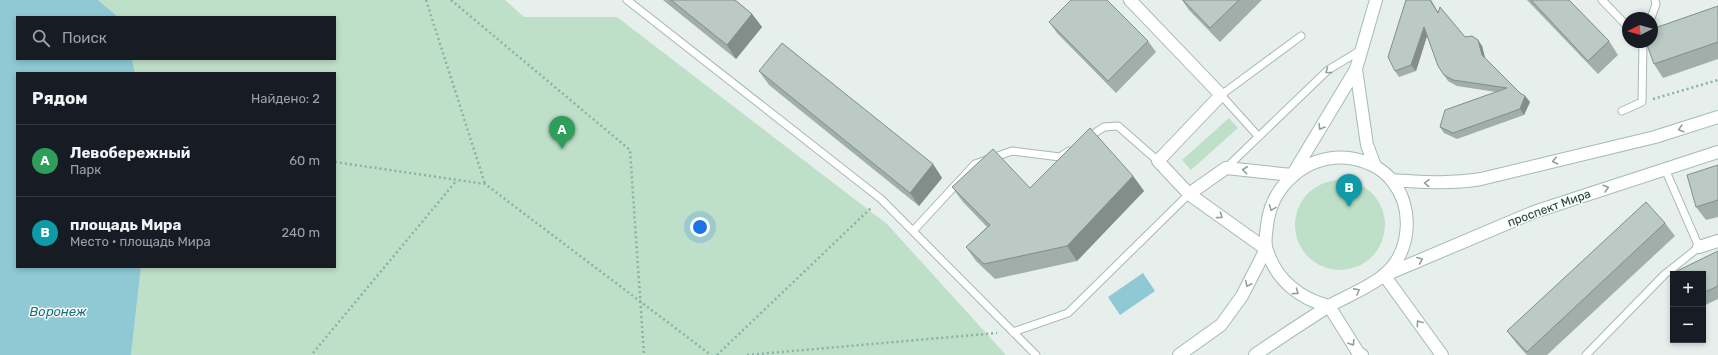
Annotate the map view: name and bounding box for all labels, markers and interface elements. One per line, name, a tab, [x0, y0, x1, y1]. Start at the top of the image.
north arrow	[1622, 12, 1658, 48]
search box	[16, 16, 336, 60]
icon: search	[30, 27, 52, 49]
text: Поиск	[62, 29, 107, 47]
one-way arrow	[1326, 66, 1333, 73]
text: Рядом	[32, 88, 88, 108]
text: Найдено: 2	[251, 91, 320, 106]
pin: A	[549, 116, 575, 149]
one-way arrow	[1319, 123, 1326, 130]
one-way arrow	[1677, 124, 1684, 133]
text: Левобережный	[70, 144, 190, 162]
text: A	[40, 153, 50, 168]
text: 60 m	[289, 153, 320, 168]
one-way arrow	[1552, 156, 1558, 164]
text: Парк	[70, 162, 101, 177]
one-way arrow	[1242, 166, 1248, 175]
pin: B	[1336, 174, 1362, 207]
one-way arrow	[1424, 178, 1430, 187]
one-way arrow	[1603, 184, 1610, 193]
street label: проспект Мира	[1505, 186, 1593, 230]
one-way arrow	[1269, 204, 1277, 211]
one-way arrow	[1216, 212, 1223, 219]
text: площадь Мира	[70, 216, 181, 234]
your location	[690, 217, 710, 237]
text: B	[40, 225, 50, 240]
text: 240 m	[281, 225, 320, 240]
text: Место · площадь Мира	[70, 234, 211, 249]
one-way arrow	[1416, 257, 1423, 265]
map controls	[1670, 271, 1706, 343]
button: +	[1670, 271, 1706, 307]
one-way arrow	[1246, 280, 1253, 287]
one-way arrow	[1292, 287, 1299, 294]
one-way arrow	[1353, 288, 1360, 295]
water label: Воронеж	[30, 304, 87, 319]
button: −	[1670, 307, 1706, 343]
one-way arrow	[1417, 321, 1424, 328]
one-way arrow	[1348, 339, 1355, 346]

